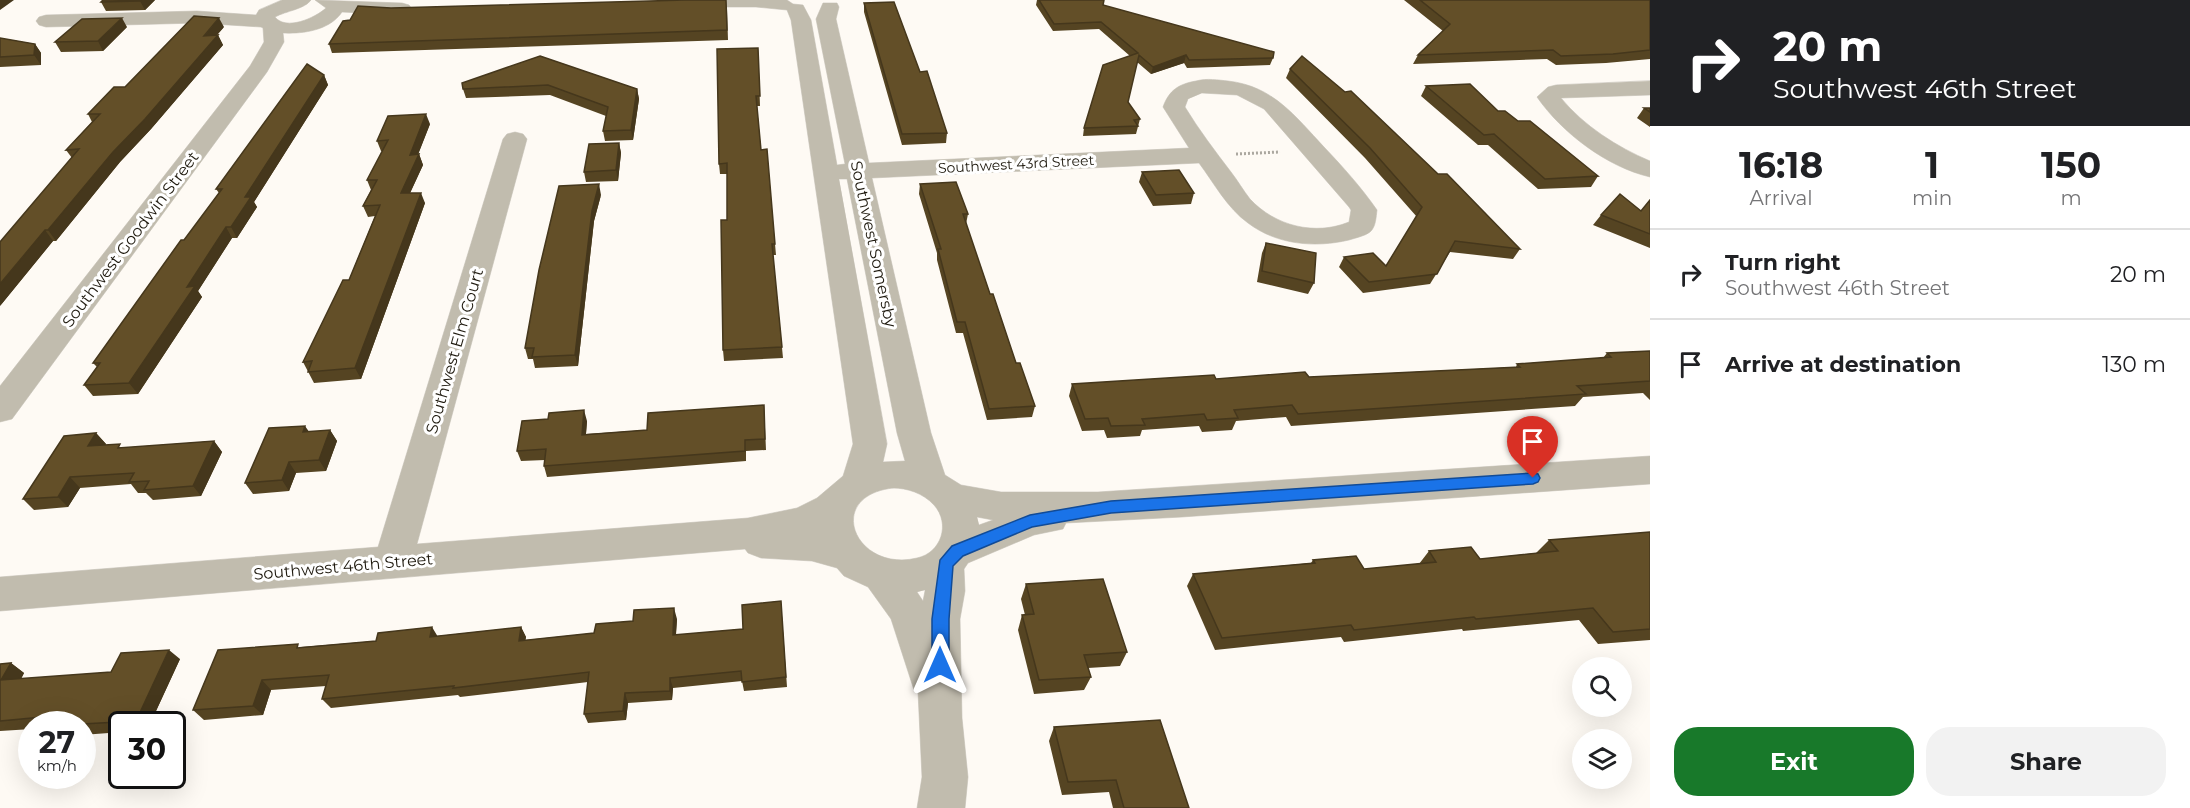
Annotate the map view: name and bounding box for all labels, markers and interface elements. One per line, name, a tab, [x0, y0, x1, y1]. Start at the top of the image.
text: 20 m	[1773, 20, 1882, 72]
icon: right	[1674, 24, 1752, 102]
text: Southwest 46th Street	[1773, 72, 2077, 105]
text: 16:18	[1739, 143, 1823, 187]
text: 1	[1925, 143, 1939, 187]
text: 150	[2041, 143, 2101, 187]
street label: Southwest Goodwin Street	[58, 147, 203, 331]
street label: Southwest 43rd Street	[937, 151, 1095, 177]
street label: Southwest Somersby	[847, 159, 901, 329]
text: Arrival	[1750, 186, 1813, 210]
text: min	[1912, 186, 1952, 210]
text: m	[2060, 186, 2082, 210]
text: Turn right	[1725, 249, 1840, 276]
icon: right	[1674, 258, 1707, 291]
text: 20 m	[2110, 261, 2166, 288]
street label: Southwest Elm Court	[422, 266, 487, 436]
text: Southwest 46th Street	[1725, 276, 1950, 300]
icon: arrive	[1674, 348, 1707, 381]
text: Arrive at destination	[1725, 351, 1961, 378]
text: 130 m	[2102, 351, 2166, 378]
pin	[1507, 416, 1558, 478]
icon: arrive	[1516, 425, 1549, 458]
street label: Southwest 46th Street	[253, 549, 434, 584]
position arrow	[908, 633, 972, 697]
map controls	[1572, 657, 1632, 789]
button: search	[1572, 657, 1632, 717]
speed limit sign: 30	[108, 711, 186, 789]
text: 27	[39, 724, 75, 761]
button: Exit	[1674, 727, 1914, 796]
button: Share	[1926, 727, 2166, 796]
button: layers	[1572, 729, 1632, 789]
text: km/h	[37, 756, 77, 775]

